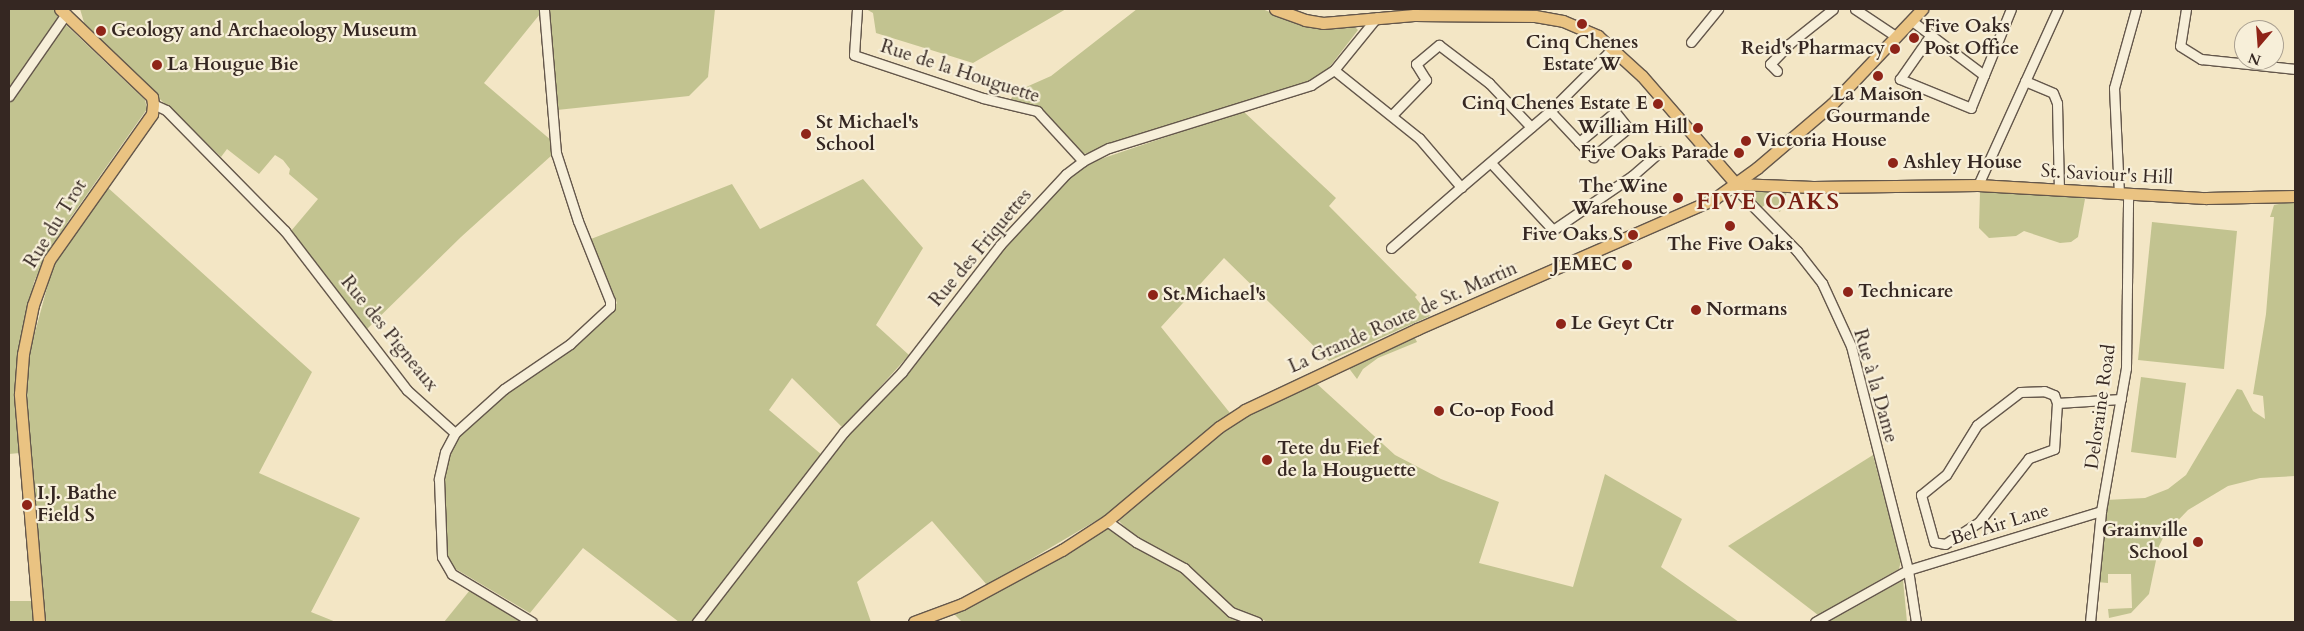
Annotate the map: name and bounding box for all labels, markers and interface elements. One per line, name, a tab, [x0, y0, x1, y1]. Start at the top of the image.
place label: Five Oaks Post Office	[1924, 16, 2019, 60]
marker: Cinq Chenes Estate W	[1576, 18, 1588, 30]
place label: Geology and Archaeology Museum	[111, 20, 417, 42]
north arrow	[2234, 20, 2284, 70]
marker: Geology and Archaeology Museum	[95, 25, 107, 37]
place label: Cinq Chenes Estate W	[1526, 32, 1638, 76]
marker: Five Oaks Post Office	[1908, 32, 1920, 44]
street label: Rue de la Houguette	[877, 35, 1043, 109]
place label: Reid's Pharmacy	[1741, 38, 1885, 60]
marker: Reid's Pharmacy	[1889, 43, 1901, 55]
text: N	[2246, 48, 2263, 70]
place label: La Hougue Bie	[167, 54, 299, 76]
marker: La Hougue Bie	[151, 59, 163, 71]
marker: La Maison Gourmande	[1872, 70, 1884, 82]
place label: La Maison Gourmande	[1826, 84, 1930, 128]
place label: Cinq Chenes Estate E	[1462, 93, 1648, 115]
marker: Cinq Chenes Estate E	[1652, 98, 1664, 110]
place label: St Michael's School	[816, 112, 918, 156]
place label: William Hill	[1577, 117, 1688, 139]
marker: William Hill	[1692, 122, 1704, 134]
marker: St Michael's School	[800, 128, 812, 140]
place label: Victoria House	[1756, 130, 1887, 152]
marker: Victoria House	[1740, 135, 1752, 147]
place label: Five Oaks Parade	[1580, 142, 1729, 164]
marker: Five Oaks Parade	[1733, 147, 1745, 159]
place label: Ashley House	[1903, 152, 2022, 174]
marker: Ashley House	[1887, 157, 1899, 169]
street label: St. Saviour's Hill	[2040, 160, 2174, 190]
street label: Rue du Trot	[20, 176, 92, 272]
place label: The Wine Warehouse	[1572, 176, 1668, 220]
street label: Rue des Friquettes	[925, 184, 1037, 312]
district label: FIVE OAKS	[1695, 188, 1841, 216]
marker: The Wine Warehouse	[1672, 192, 1684, 204]
marker: The Five Oaks	[1724, 220, 1736, 232]
place label: Five Oaks S	[1522, 224, 1623, 246]
marker: Five Oaks S	[1627, 229, 1639, 241]
place label: The Five Oaks	[1667, 234, 1793, 256]
place label: JEMEC	[1552, 254, 1617, 276]
street label: La Grande Route de St. Martin	[1285, 257, 1521, 379]
marker: JEMEC	[1621, 259, 1633, 271]
street label: Rue des Pigneaux	[335, 272, 443, 396]
place label: Technicare	[1858, 281, 1953, 303]
place label: St.Michael's	[1163, 284, 1266, 306]
marker: Technicare	[1842, 286, 1854, 298]
marker: St.Michael's	[1147, 289, 1159, 301]
place label: Normans	[1706, 299, 1787, 321]
marker: Normans	[1690, 304, 1702, 316]
place label: Le Geyt Ctr	[1571, 313, 1674, 335]
marker: Le Geyt Ctr	[1555, 318, 1567, 330]
street label: Rue à la Dame	[1848, 327, 1902, 445]
street label: Deloraine Road	[2081, 343, 2121, 471]
place label: Co-op Food	[1449, 400, 1554, 422]
marker: Co-op Food	[1433, 405, 1445, 417]
place label: Tete du Fief de la Houguette	[1277, 438, 1416, 482]
marker: Tete du Fief de la Houguette	[1261, 454, 1273, 466]
place label: I.J. Bathe Field S	[37, 483, 117, 527]
marker: I.J. Bathe Field S	[21, 499, 33, 511]
street label: Bel Air Lane	[1948, 499, 2052, 551]
place label: Grainville School	[2102, 520, 2188, 564]
marker: Grainville School	[2192, 536, 2204, 548]

